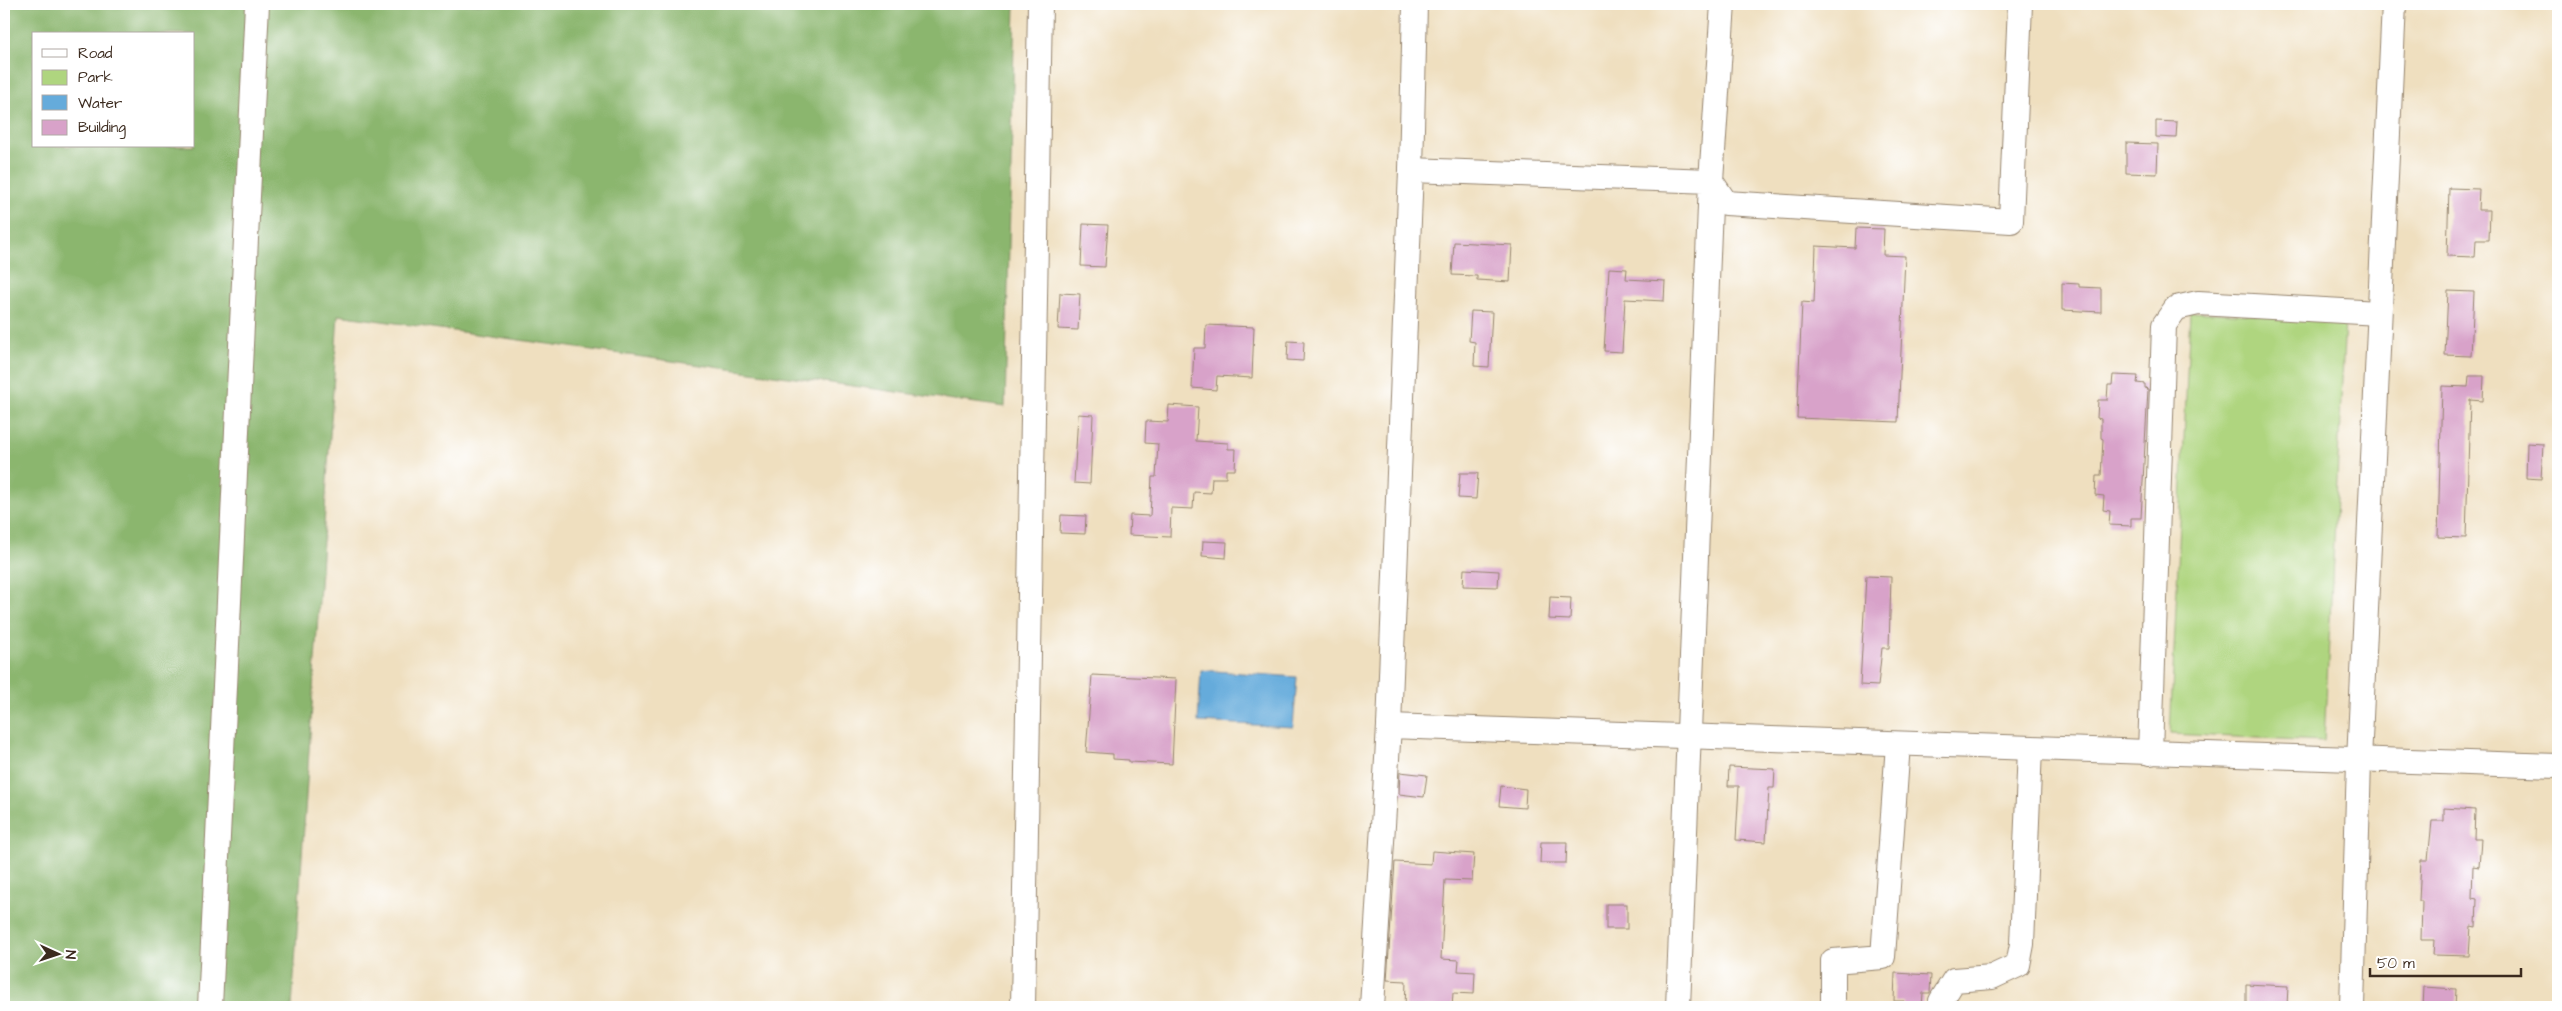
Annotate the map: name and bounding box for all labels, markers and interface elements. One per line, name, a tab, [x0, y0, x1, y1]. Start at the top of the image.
legend	[32, 32, 195, 148]
text: Road	[78, 43, 113, 64]
text: Park	[78, 67, 113, 88]
text: Water	[78, 93, 122, 114]
text: Building	[78, 117, 126, 139]
north arrow	[32, 928, 82, 978]
scale bar	[2370, 946, 2521, 978]
text: N	[60, 950, 80, 960]
text: 50 m	[2377, 953, 2415, 974]

